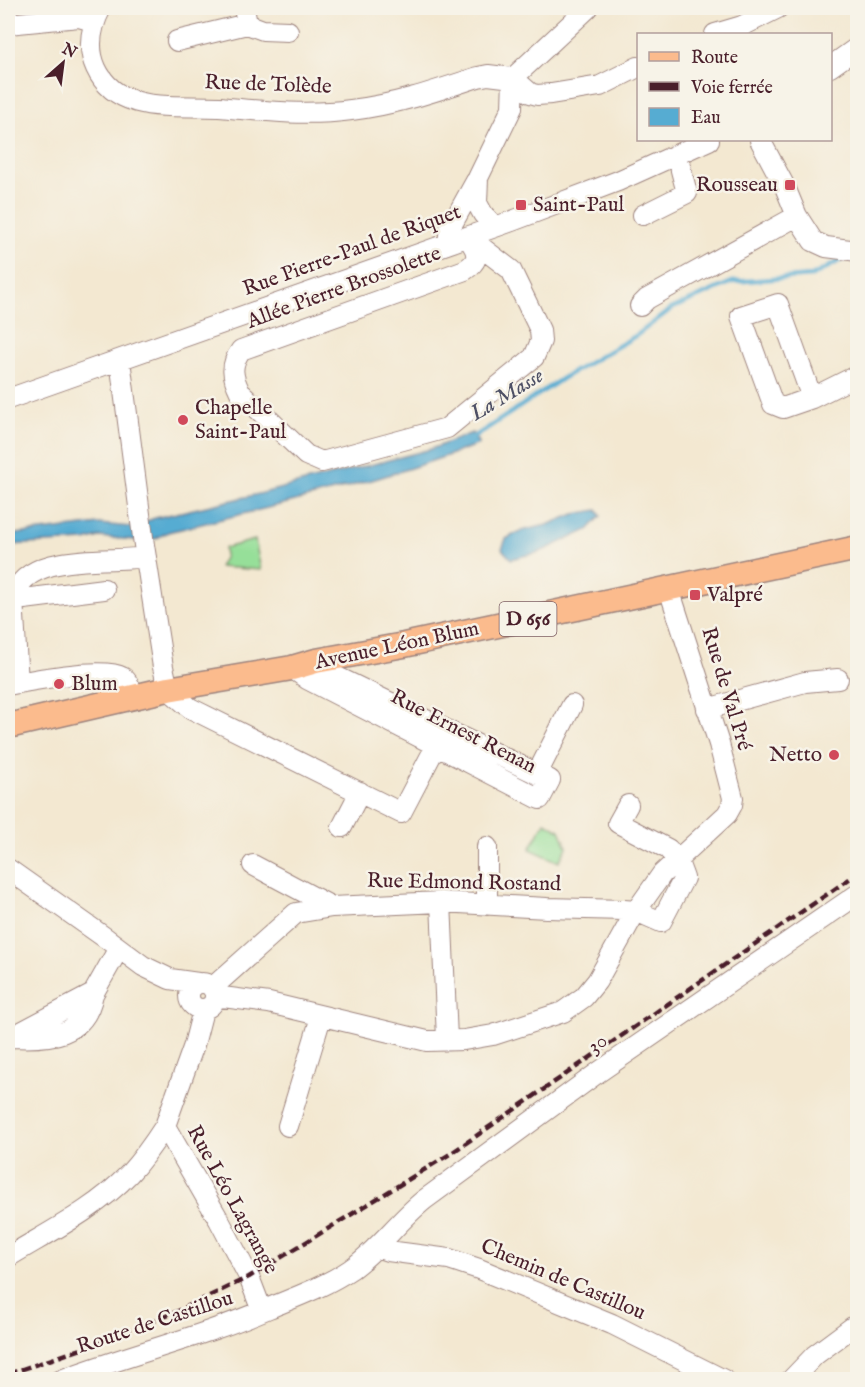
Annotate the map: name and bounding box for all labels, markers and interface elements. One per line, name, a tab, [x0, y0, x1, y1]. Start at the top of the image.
north arrow	[33, 33, 93, 93]
legend	[637, 33, 832, 141]
text: N	[57, 39, 80, 64]
text: Route	[691, 47, 738, 70]
street label: Rue de Tolède	[204, 69, 332, 101]
text: Voie ferrée	[690, 77, 773, 100]
text: Eau	[691, 107, 721, 130]
place label: Rousseau	[696, 172, 778, 199]
marker: Rousseau	[783, 178, 797, 192]
place label: Saint-Paul	[533, 192, 625, 219]
marker: Saint-Paul	[514, 198, 528, 212]
street label: Rue Pierre-Paul de Riquet	[239, 199, 465, 303]
street label: Allée Pierre Brossolette	[242, 240, 445, 336]
water label: La Masse	[464, 362, 549, 428]
place label: Chapelle Saint-Paul	[195, 395, 287, 446]
marker: Chapelle Saint-Paul	[176, 413, 190, 427]
place label: Valpré	[706, 582, 763, 609]
marker: Valpré	[688, 588, 702, 602]
road number: D 656	[500, 602, 556, 636]
street label: Avenue Léon Blum	[311, 615, 482, 677]
street label: Rue de Val Pré	[694, 624, 758, 754]
place label: Blum	[71, 671, 118, 698]
marker: Blum	[52, 677, 66, 691]
street label: Rue Ernest Renan	[385, 684, 541, 780]
place label: Netto	[769, 742, 822, 769]
marker: Netto	[827, 748, 841, 762]
street label: Rue Edmond Rostand	[367, 868, 562, 898]
street label: 30	[583, 1028, 613, 1060]
street label: Rue Léo Lagrange	[180, 1121, 284, 1279]
street label: Chemin de Castillou	[476, 1233, 650, 1327]
street label: Route de Castillou	[73, 1285, 237, 1361]

